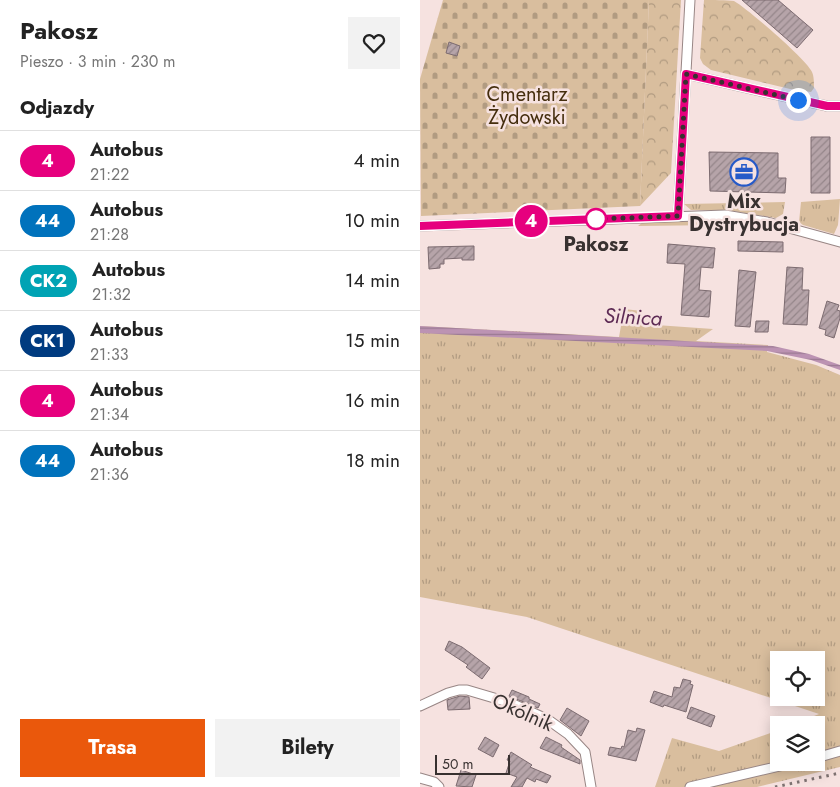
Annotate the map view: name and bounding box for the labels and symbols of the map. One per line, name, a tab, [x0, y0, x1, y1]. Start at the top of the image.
park label: Cmentarz Żydowski	[486, 80, 568, 132]
your location	[786, 88, 811, 113]
office icon: Mix Dystrybucja	[729, 157, 759, 187]
place label: Mix Dystrybucja	[689, 187, 799, 239]
line badge: 4	[515, 205, 547, 237]
marker: Pakosz	[585, 208, 607, 230]
place label: Pakosz	[563, 230, 629, 259]
water label: Silnica	[603, 300, 663, 334]
street label: Okólnik	[488, 686, 558, 739]
scale bar	[435, 752, 510, 775]

